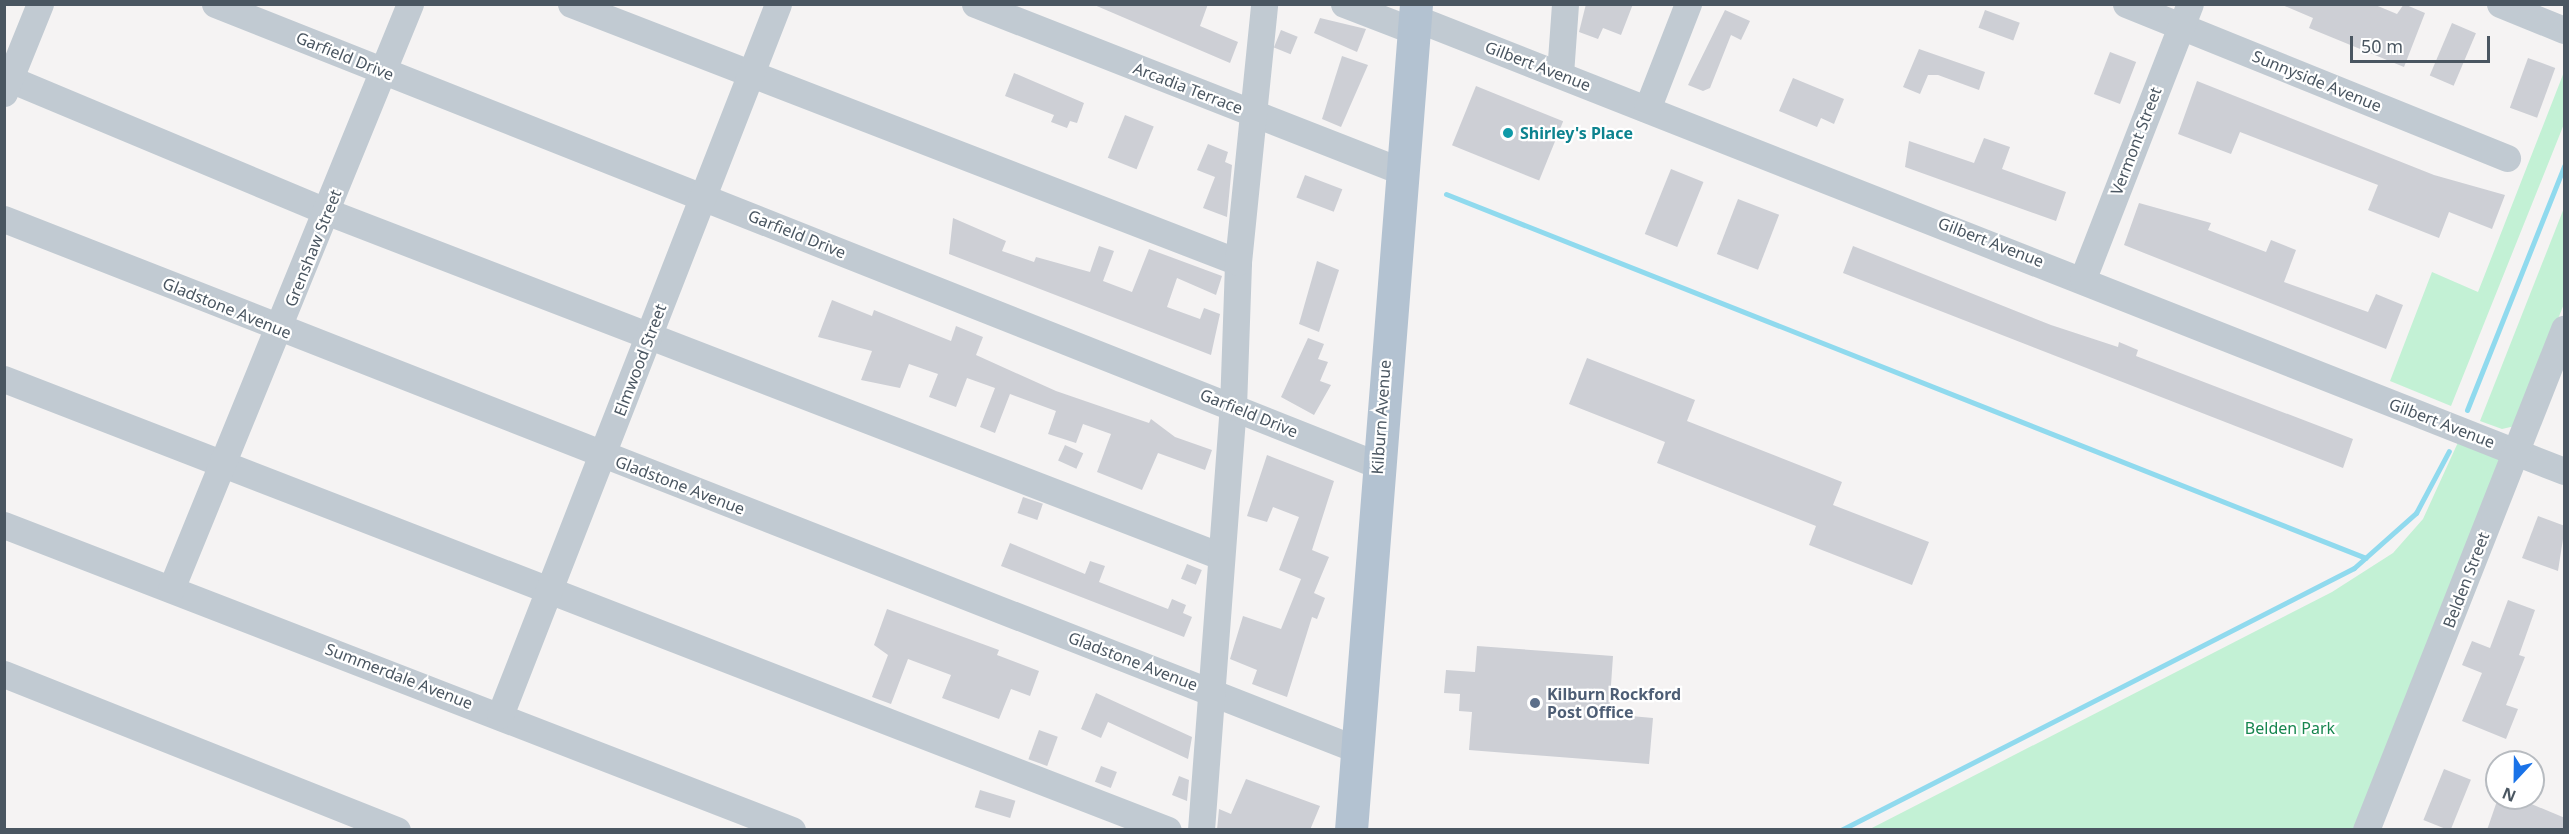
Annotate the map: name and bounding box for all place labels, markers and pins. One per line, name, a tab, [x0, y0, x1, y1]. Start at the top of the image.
place label: Shirley's Place	[1520, 123, 1633, 143]
marker: Shirley's Place	[1501, 126, 1515, 140]
place label: Kilburn Rockford Post Office	[1547, 684, 1681, 722]
marker: Kilburn Rockford Post Office	[1528, 696, 1542, 710]

